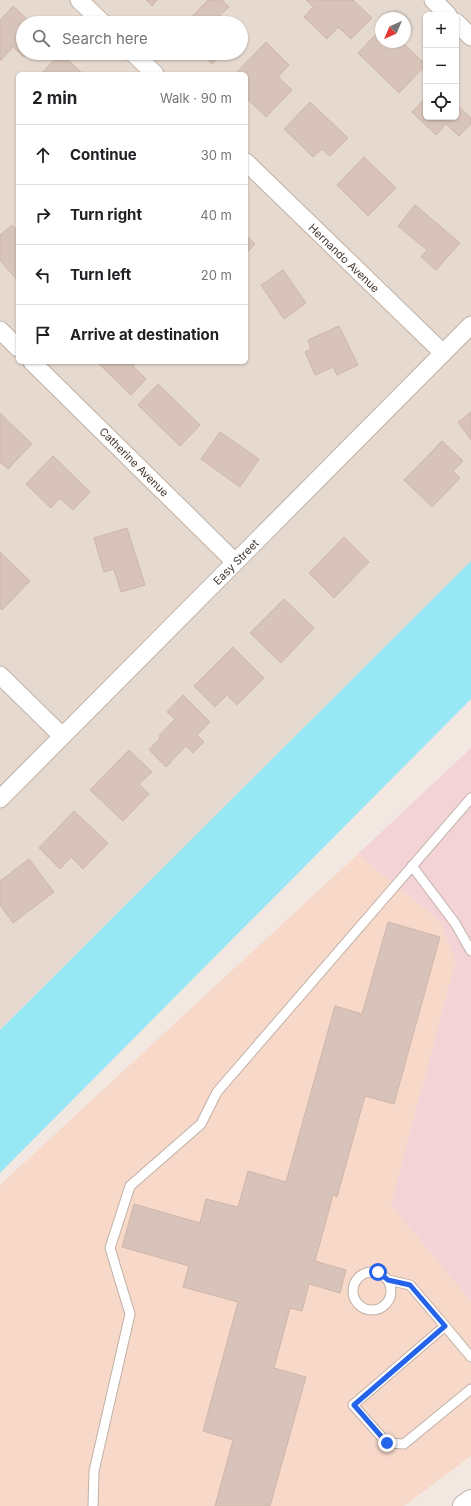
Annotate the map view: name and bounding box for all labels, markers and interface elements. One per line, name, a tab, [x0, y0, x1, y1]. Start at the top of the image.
north arrow	[375, 12, 411, 48]
map controls	[423, 12, 459, 120]
button: +	[423, 12, 459, 48]
search box	[16, 16, 248, 60]
icon: search	[30, 27, 52, 49]
text: Search here	[62, 29, 148, 48]
button: −	[423, 48, 459, 84]
button: locate	[423, 84, 459, 120]
text: 2 min	[32, 88, 77, 108]
text: Walk · 90 m	[160, 90, 232, 106]
icon: ahead	[32, 144, 54, 166]
text: Continue	[70, 145, 137, 164]
text: 30 m	[201, 147, 232, 163]
icon: right	[32, 204, 54, 226]
text: Turn right	[70, 205, 142, 224]
text: 40 m	[200, 207, 232, 223]
street label: Hernando Avenue	[306, 221, 382, 295]
icon: left	[32, 264, 54, 286]
text: Turn left	[70, 265, 131, 284]
text: 20 m	[201, 267, 232, 283]
icon: arrive	[32, 324, 54, 346]
text: Arrive at destination	[70, 325, 219, 344]
street label: Catherine Avenue	[96, 424, 172, 500]
street label: Easy Street	[210, 536, 262, 588]
route start	[369, 1263, 387, 1281]
route end	[378, 1434, 396, 1452]

